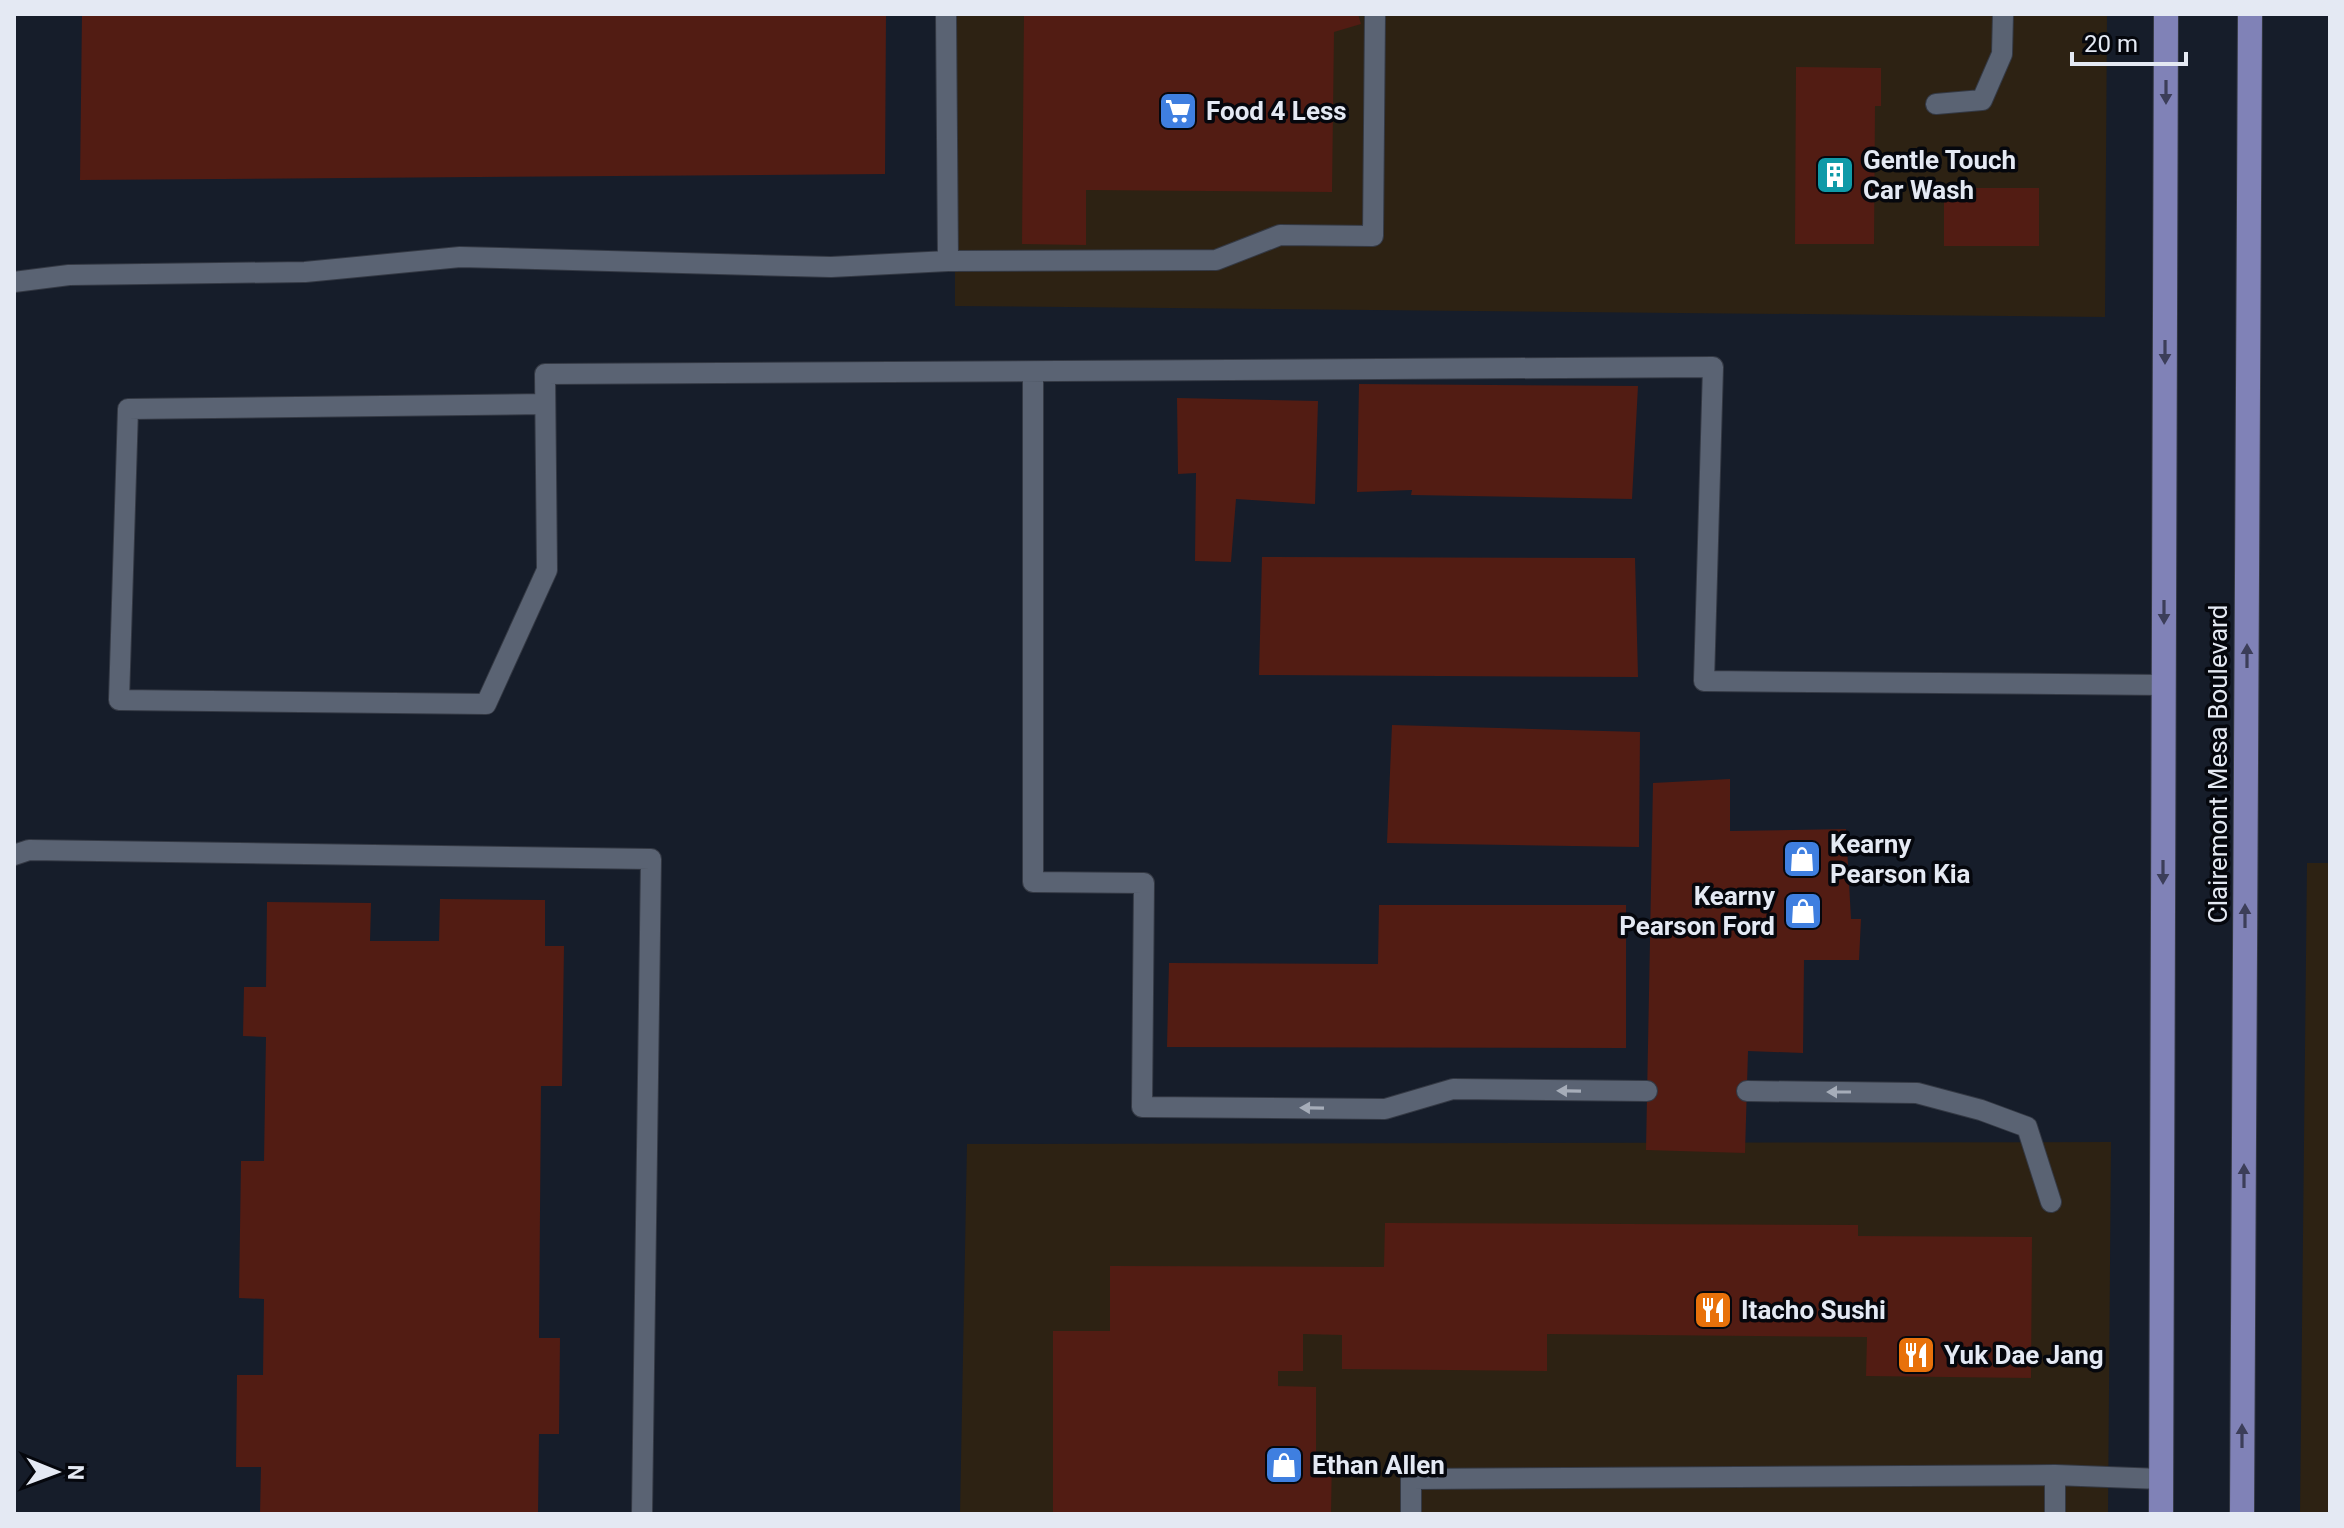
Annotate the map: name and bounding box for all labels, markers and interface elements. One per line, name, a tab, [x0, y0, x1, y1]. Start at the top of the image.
scale bar	[2072, 16, 2186, 66]
text: 20 m	[2084, 30, 2138, 58]
one-way arrow	[2160, 80, 2172, 105]
supermarket icon: Food 4 Less	[1157, 90, 1199, 132]
place label: Food 4 Less	[1206, 96, 1347, 126]
place label: Gentle Touch Car Wash	[1863, 145, 2016, 205]
building icon: Gentle Touch Car Wash	[1814, 154, 1856, 196]
one-way arrow	[2159, 340, 2171, 365]
one-way arrow	[2158, 600, 2171, 625]
street label: Clairemont Mesa Boulevard	[2203, 605, 2233, 923]
one-way arrow	[2241, 643, 2253, 668]
place label: Kearny Pearson Kia	[1830, 829, 1971, 889]
shop icon: Kearny Pearson Kia	[1781, 838, 1823, 880]
one-way arrow	[2157, 860, 2170, 885]
place label: Kearny Pearson Ford	[1619, 881, 1776, 941]
shop icon: Kearny Pearson Ford	[1782, 890, 1824, 932]
one-way arrow	[2239, 903, 2251, 928]
one-way arrow	[1556, 1085, 1581, 1097]
one-way arrow	[1826, 1086, 1851, 1098]
one-way arrow	[1299, 1102, 1324, 1114]
one-way arrow	[2238, 1163, 2250, 1188]
restaurant icon: Itacho Sushi	[1692, 1289, 1734, 1331]
place label: Itacho Sushi	[1741, 1295, 1886, 1325]
restaurant icon: Yuk Dae Jang	[1895, 1334, 1937, 1376]
place label: Yuk Dae Jang	[1944, 1340, 2104, 1370]
one-way arrow	[2236, 1423, 2248, 1448]
north arrow	[16, 1432, 96, 1512]
shop icon: Ethan Allen	[1263, 1444, 1305, 1486]
place label: Ethan Allen	[1312, 1450, 1445, 1480]
text: N	[63, 1464, 88, 1480]

